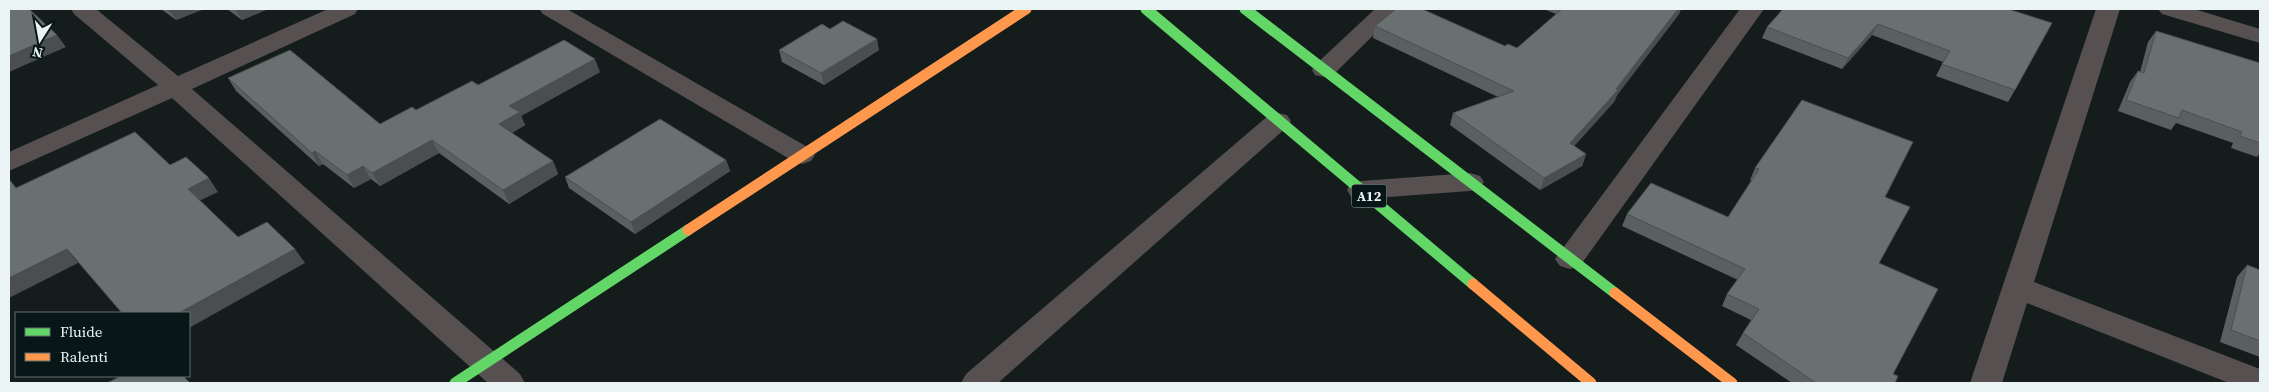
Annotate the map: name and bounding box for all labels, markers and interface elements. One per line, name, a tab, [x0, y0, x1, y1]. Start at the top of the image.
north arrow	[15, 15, 65, 65]
text: N	[31, 42, 44, 64]
road number: A12	[1352, 185, 1386, 208]
legend	[15, 312, 190, 377]
text: Fluide	[60, 321, 103, 342]
text: Ralenti	[60, 346, 108, 367]

